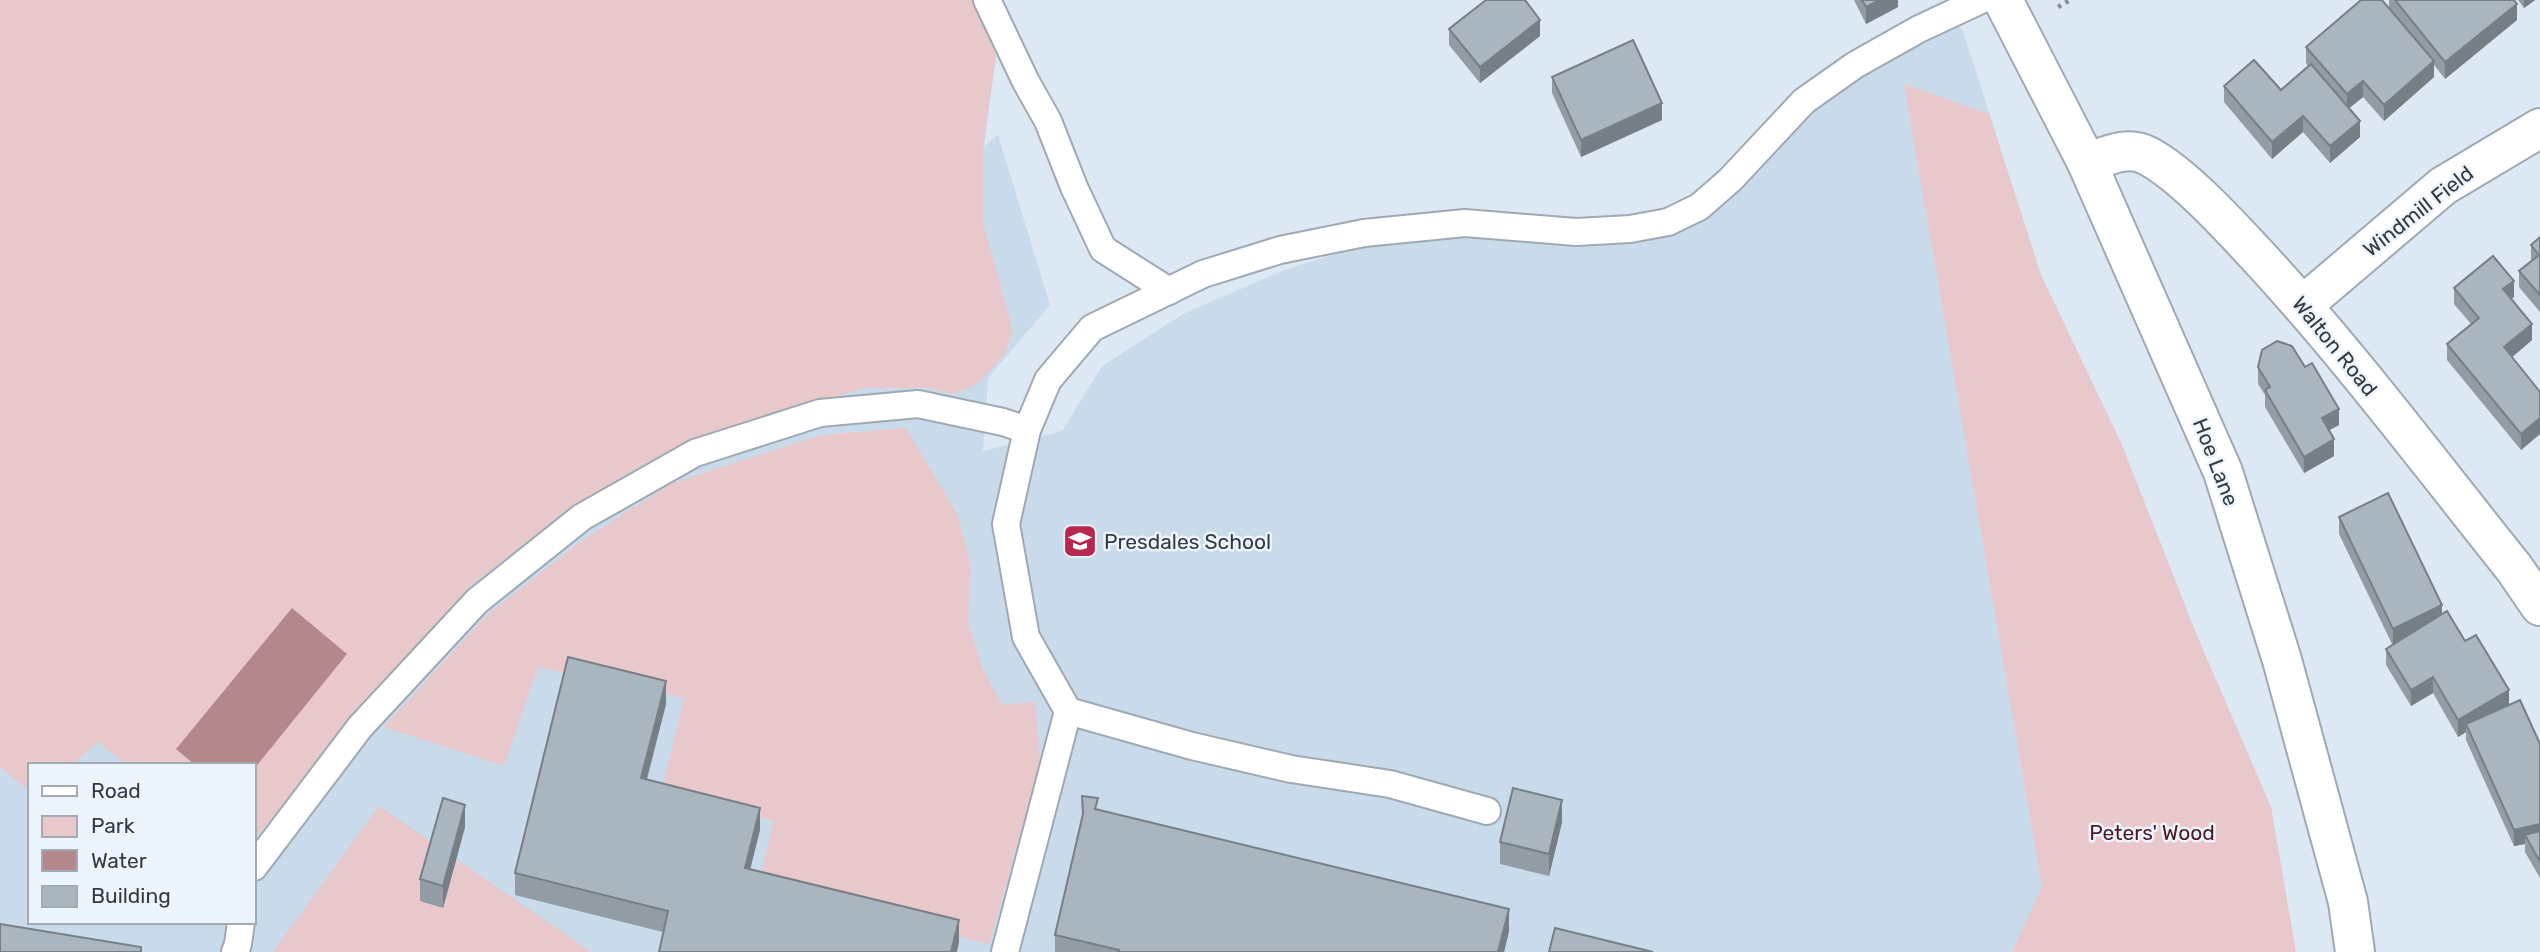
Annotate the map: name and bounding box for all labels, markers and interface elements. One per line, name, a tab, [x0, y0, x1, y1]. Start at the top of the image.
street label: Windmill Field	[2358, 160, 2478, 262]
street label: Walton Road	[2287, 291, 2383, 401]
street label: Hoe Lane	[2188, 415, 2244, 509]
school or university icon: Presdales School	[1061, 522, 1099, 560]
place label: Presdales School	[1104, 529, 1271, 554]
legend	[28, 763, 256, 924]
text: Road	[91, 778, 141, 803]
text: Park	[91, 813, 135, 838]
park label: Peters' Wood	[2089, 820, 2215, 845]
text: Water	[91, 848, 147, 873]
text: Building	[91, 883, 171, 908]

